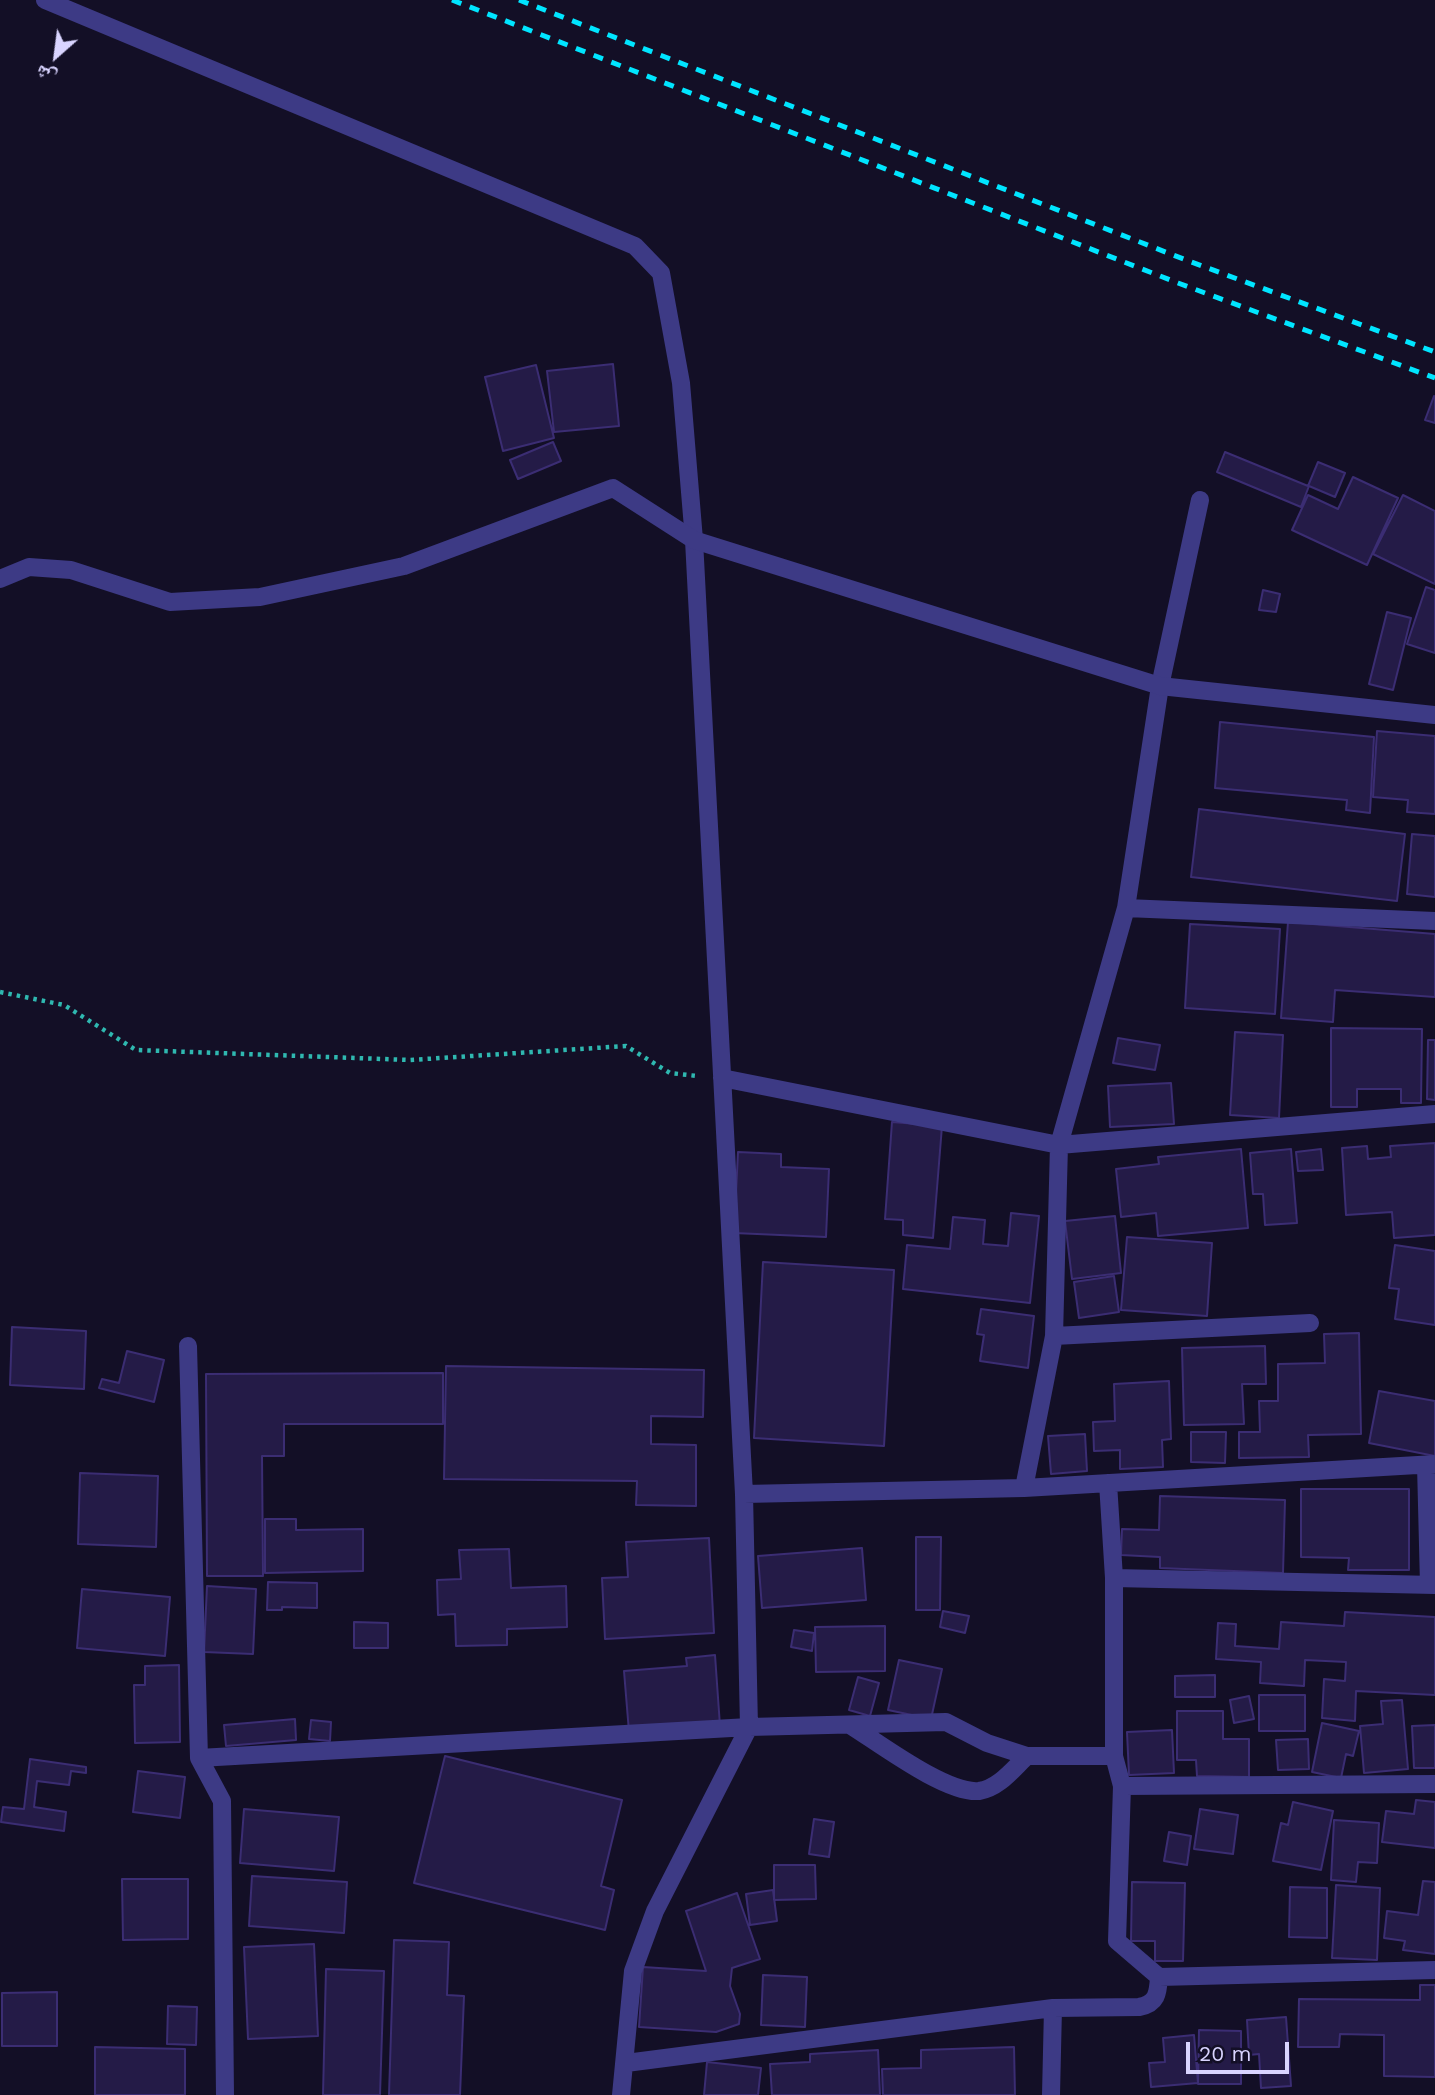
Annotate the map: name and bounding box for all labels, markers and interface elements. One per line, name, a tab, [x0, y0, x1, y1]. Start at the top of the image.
north arrow	[21, 21, 91, 91]
text: ش	[32, 60, 60, 90]
scale bar	[1190, 2028, 1293, 2072]
text: 20 m	[1199, 2041, 1251, 2066]

